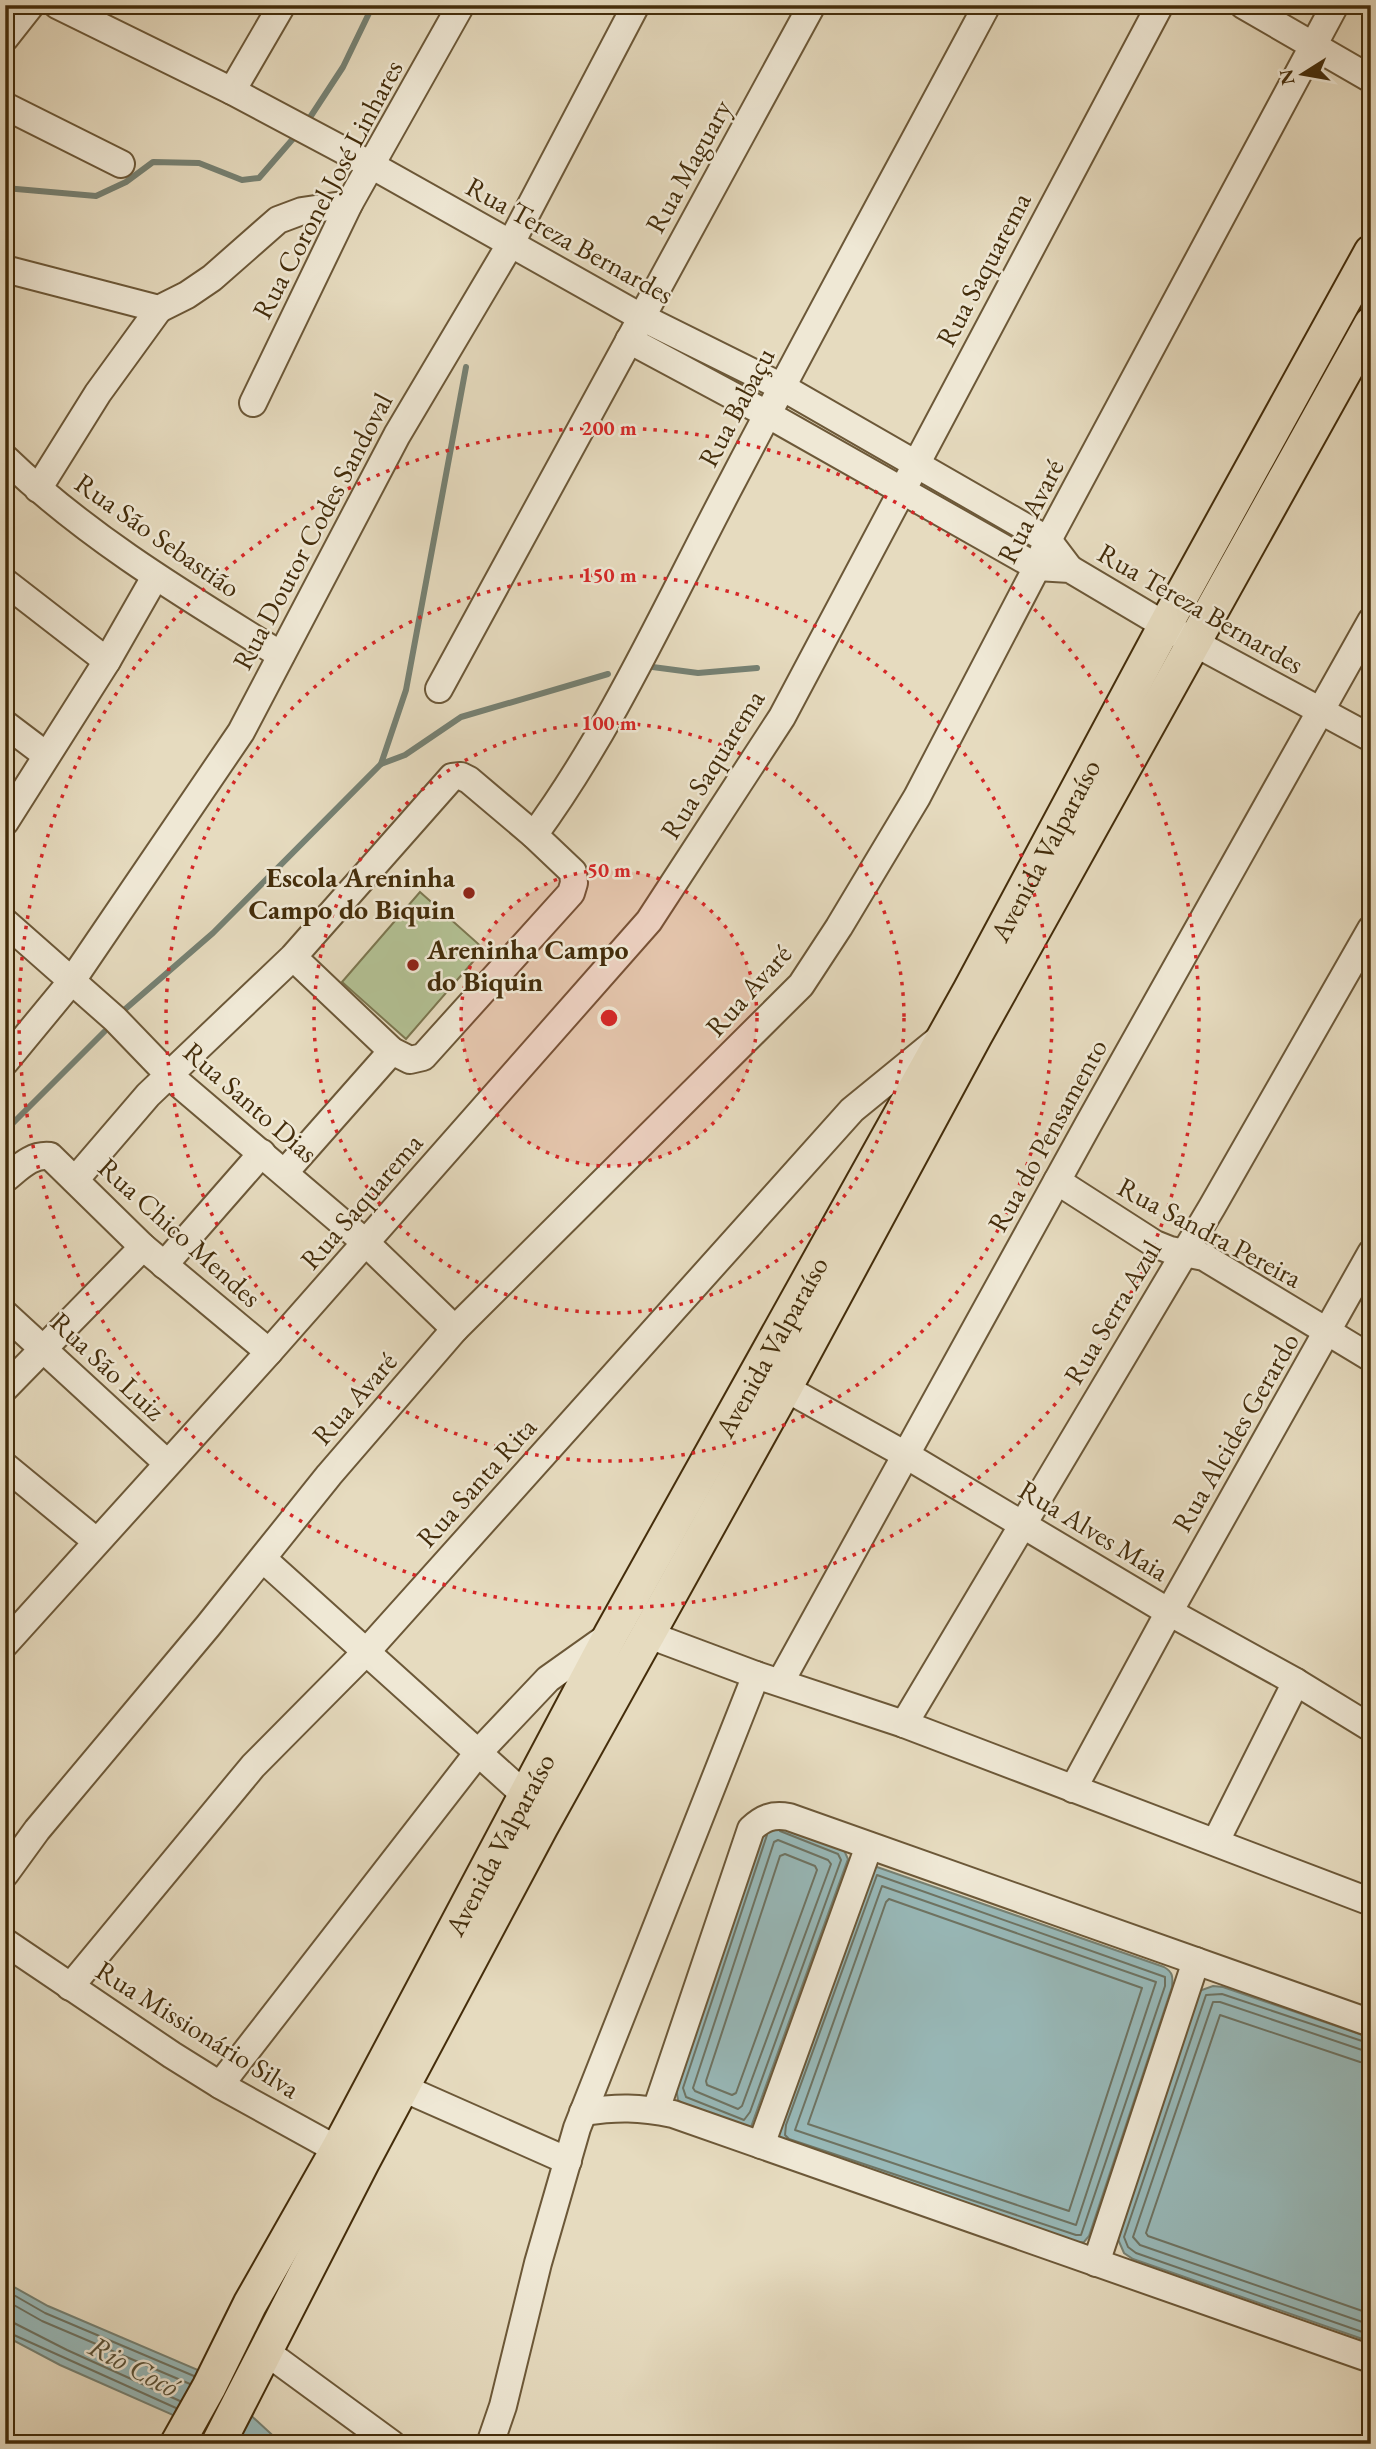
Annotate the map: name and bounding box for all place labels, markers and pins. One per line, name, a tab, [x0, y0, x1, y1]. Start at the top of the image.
place label: Escola Areninha Campo do Biquin	[248, 859, 456, 927]
marker: Escola Areninha Campo do Biquin	[461, 885, 477, 901]
place label: Areninha Campo do Biquin	[426, 931, 628, 999]
marker: Areninha Campo do Biquin	[405, 957, 421, 973]
centre of rings	[597, 1006, 621, 1030]

